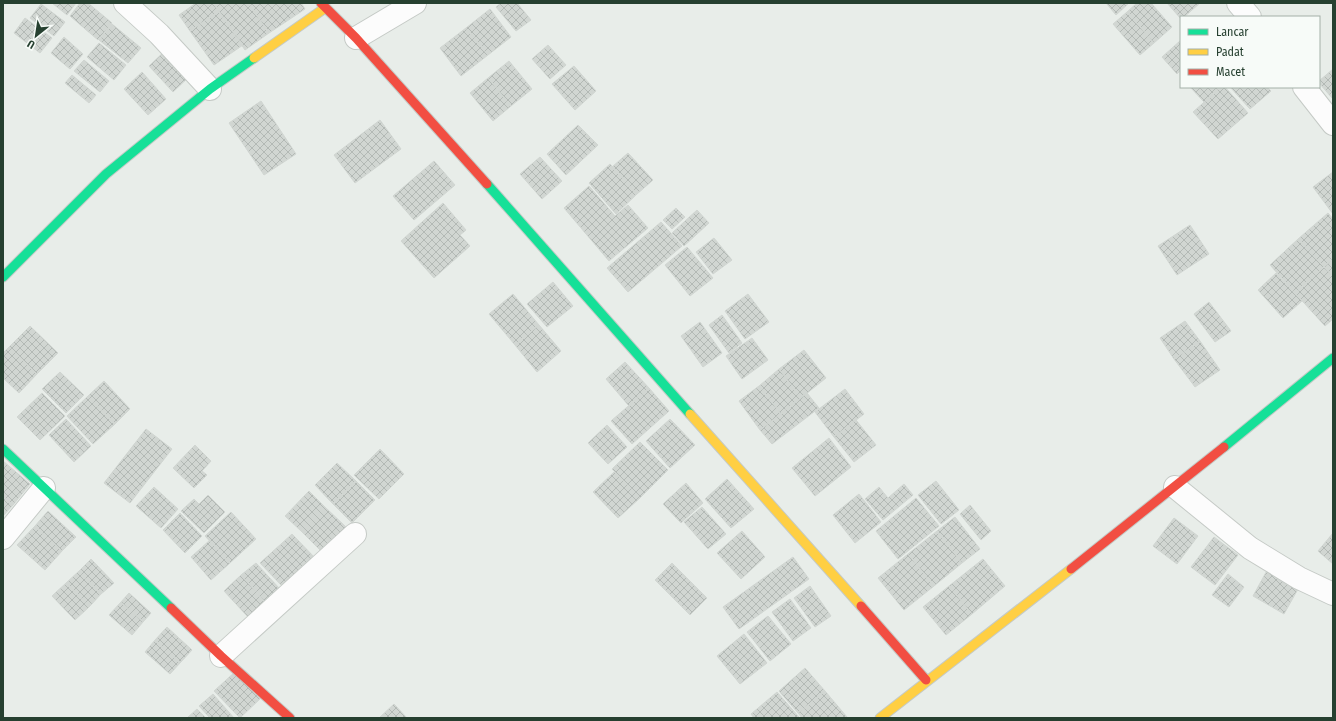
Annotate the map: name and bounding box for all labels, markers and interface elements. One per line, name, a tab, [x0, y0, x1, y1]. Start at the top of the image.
north arrow	[16, 16, 56, 56]
legend	[1180, 16, 1320, 88]
text: Lancar	[1216, 25, 1249, 39]
text: U	[25, 37, 37, 51]
text: Padat	[1216, 45, 1244, 59]
text: Macet	[1216, 65, 1245, 79]

